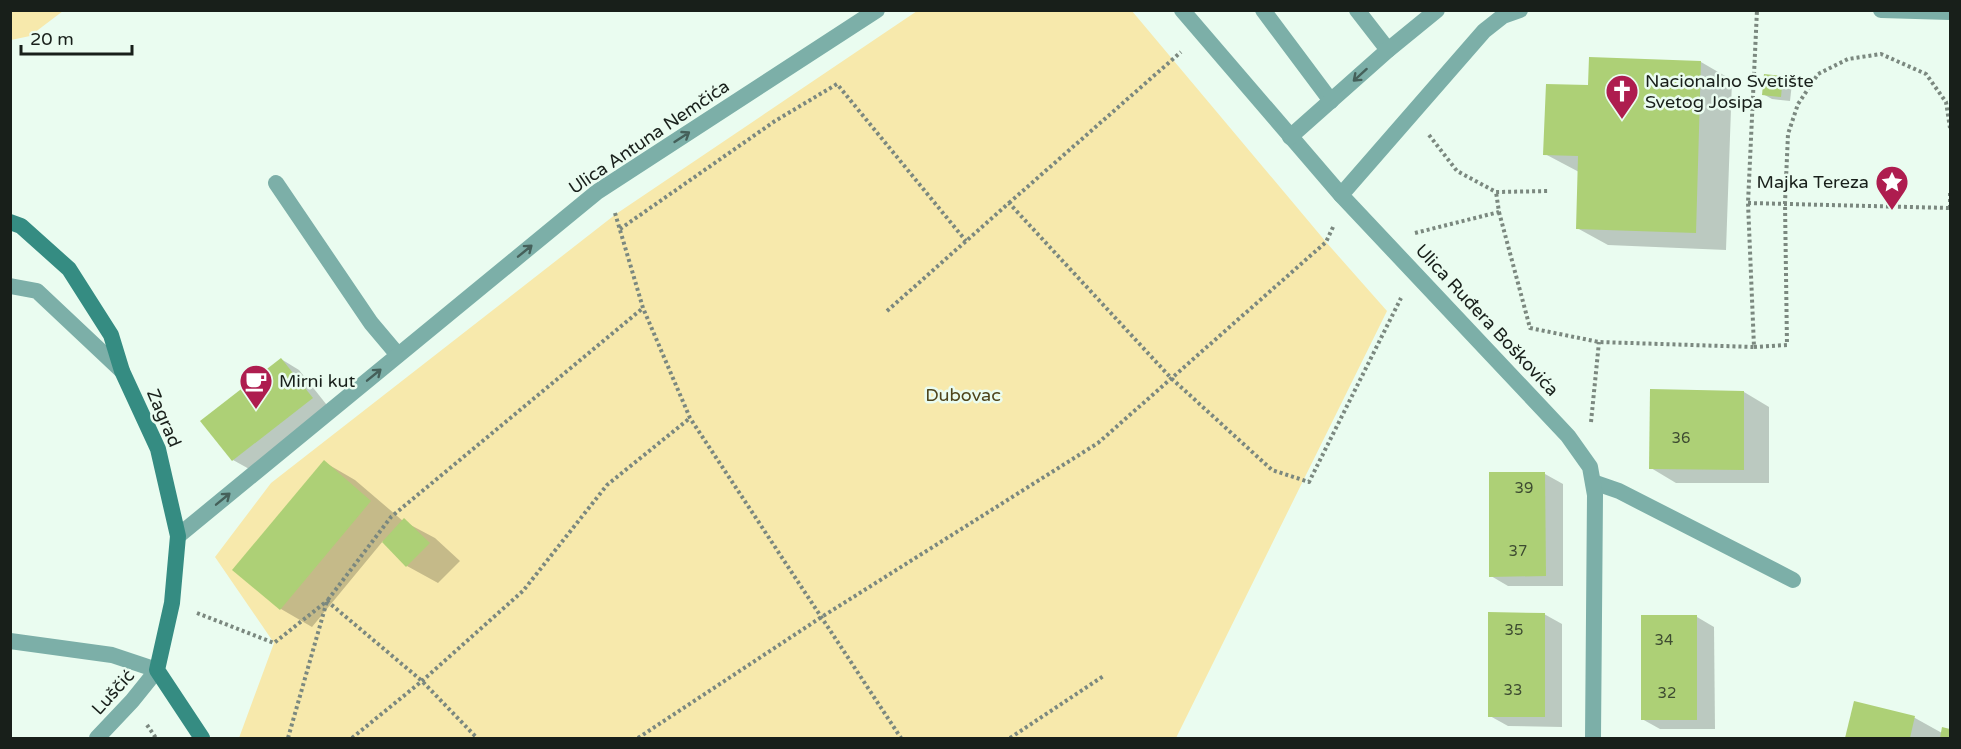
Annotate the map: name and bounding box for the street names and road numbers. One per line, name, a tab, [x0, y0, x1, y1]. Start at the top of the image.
street label: Ulica Antuna Nemčića	[564, 75, 734, 199]
street label: Ulica Ruđera Boškovića	[1411, 239, 1563, 401]
street label: Zagrad	[142, 385, 186, 451]
street label: Luščić	[87, 665, 139, 719]

